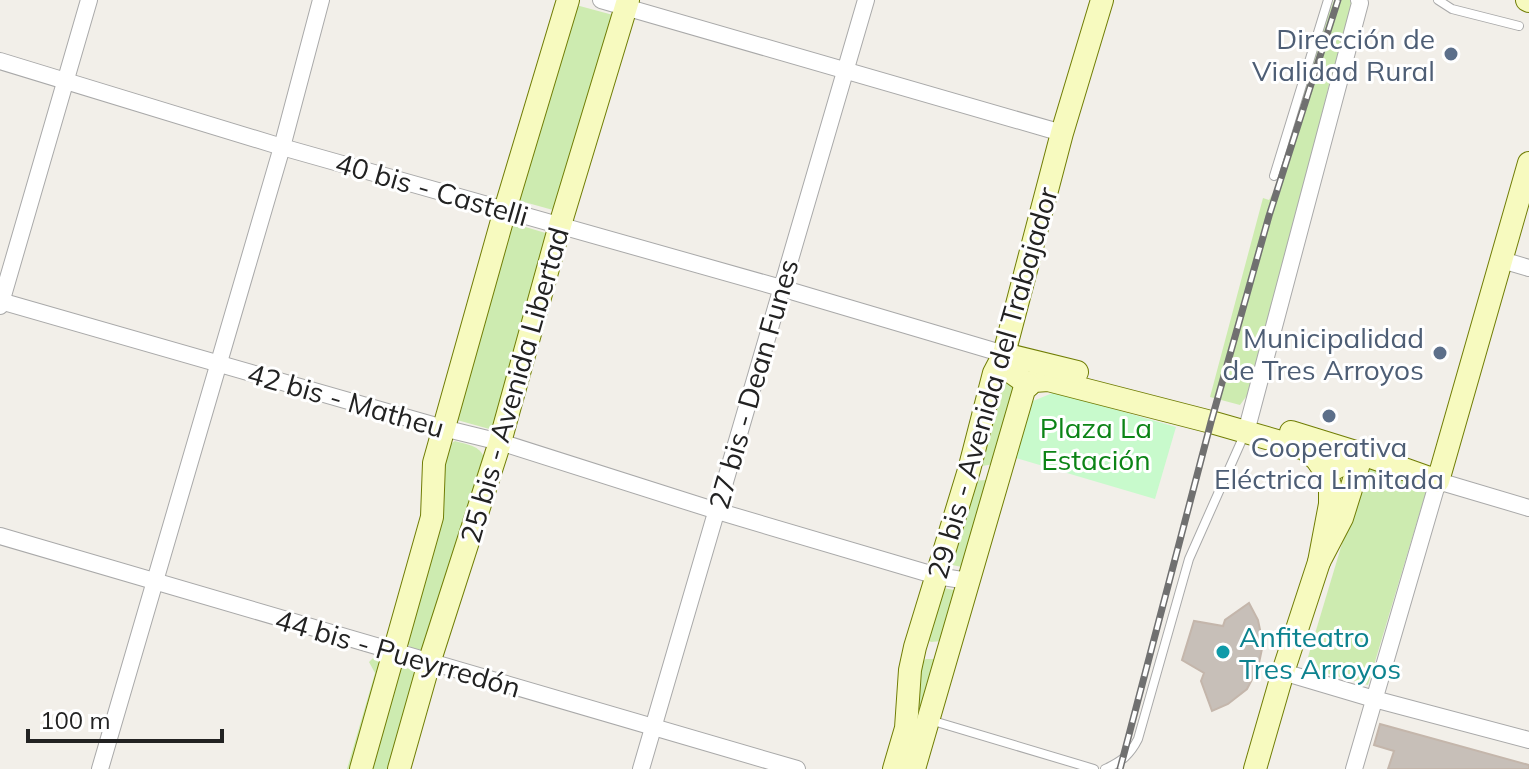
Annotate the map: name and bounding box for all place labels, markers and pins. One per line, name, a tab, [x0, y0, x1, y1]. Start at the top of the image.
place label: Dirección de Vialidad Rural	[1252, 21, 1435, 88]
marker: Dirección de Vialidad Rural	[1442, 45, 1460, 63]
place label: Municipalidad de Tres Arroyos	[1222, 320, 1424, 387]
marker: Municipalidad de Tres Arroyos	[1431, 344, 1449, 362]
marker: Cooperativa Eléctrica Limitada	[1320, 407, 1338, 425]
place label: Cooperativa Eléctrica Limitada	[1214, 429, 1444, 496]
place label: Anfiteatro Tres Arroyos	[1239, 619, 1401, 686]
marker: Anfiteatro Tres Arroyos	[1214, 643, 1232, 661]

